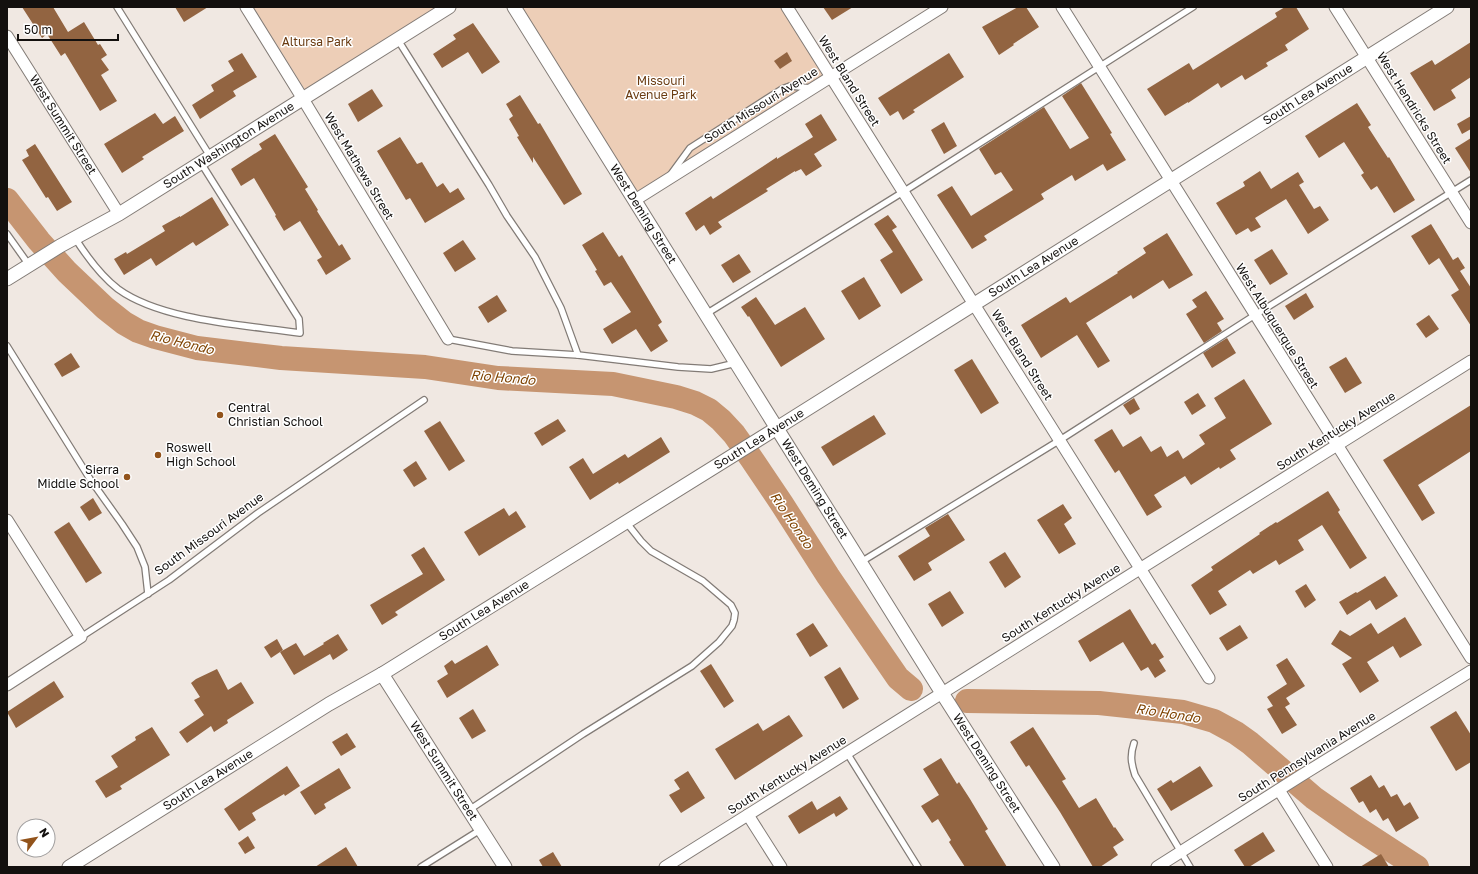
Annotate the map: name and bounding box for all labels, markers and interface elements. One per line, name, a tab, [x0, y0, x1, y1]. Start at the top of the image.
scale bar	[18, 16, 118, 42]
text: 50 m	[24, 22, 52, 37]
street label: West Bland Street	[815, 33, 883, 129]
park label: Altursa Park	[282, 34, 352, 49]
street label: West Hendricks Street	[1374, 49, 1455, 167]
street label: South Lea Avenue	[1260, 60, 1355, 128]
street label: South Missouri Avenue	[701, 63, 820, 146]
street label: West Summit Street	[26, 72, 100, 177]
park label: Missouri Avenue Park	[625, 73, 697, 102]
street label: South Washington Avenue	[160, 98, 297, 191]
street label: West Mathews Street	[321, 109, 398, 222]
street label: West Deming Street	[607, 161, 680, 267]
street label: South Lea Avenue	[985, 233, 1081, 300]
street label: West Albuquerque Street	[1233, 260, 1322, 391]
street label: West Bland Street	[988, 307, 1056, 403]
water label: Rio Hondo	[149, 326, 217, 358]
water label: Rio Hondo	[470, 366, 537, 388]
street label: South Kentucky Avenue	[1274, 388, 1398, 473]
place label: Central Christian School	[228, 400, 323, 429]
street label: South Lea Avenue	[711, 405, 807, 472]
marker: Central Christian School	[215, 410, 225, 420]
street label: West Deming Street	[778, 436, 852, 541]
place label: Roswell High School	[166, 440, 236, 469]
marker: Roswell High School	[153, 450, 163, 460]
place label: Sierra Middle School	[37, 462, 119, 491]
marker: Sierra Middle School	[122, 472, 132, 482]
street label: South Missouri Avenue	[151, 489, 266, 578]
water label: Rio Hondo	[767, 489, 817, 552]
street label: South Kentucky Avenue	[999, 560, 1123, 645]
street label: South Lea Avenue	[436, 576, 532, 644]
water label: Rio Hondo	[1135, 700, 1202, 726]
street label: South Pennsylvania Avenue	[1235, 708, 1378, 805]
street label: West Deming Street	[950, 711, 1025, 816]
street label: West Summit Street	[407, 718, 482, 823]
street label: South Kentucky Avenue	[725, 732, 849, 817]
street label: South Lea Avenue	[160, 746, 255, 813]
north arrow	[16, 818, 56, 858]
text: N	[37, 825, 53, 839]

